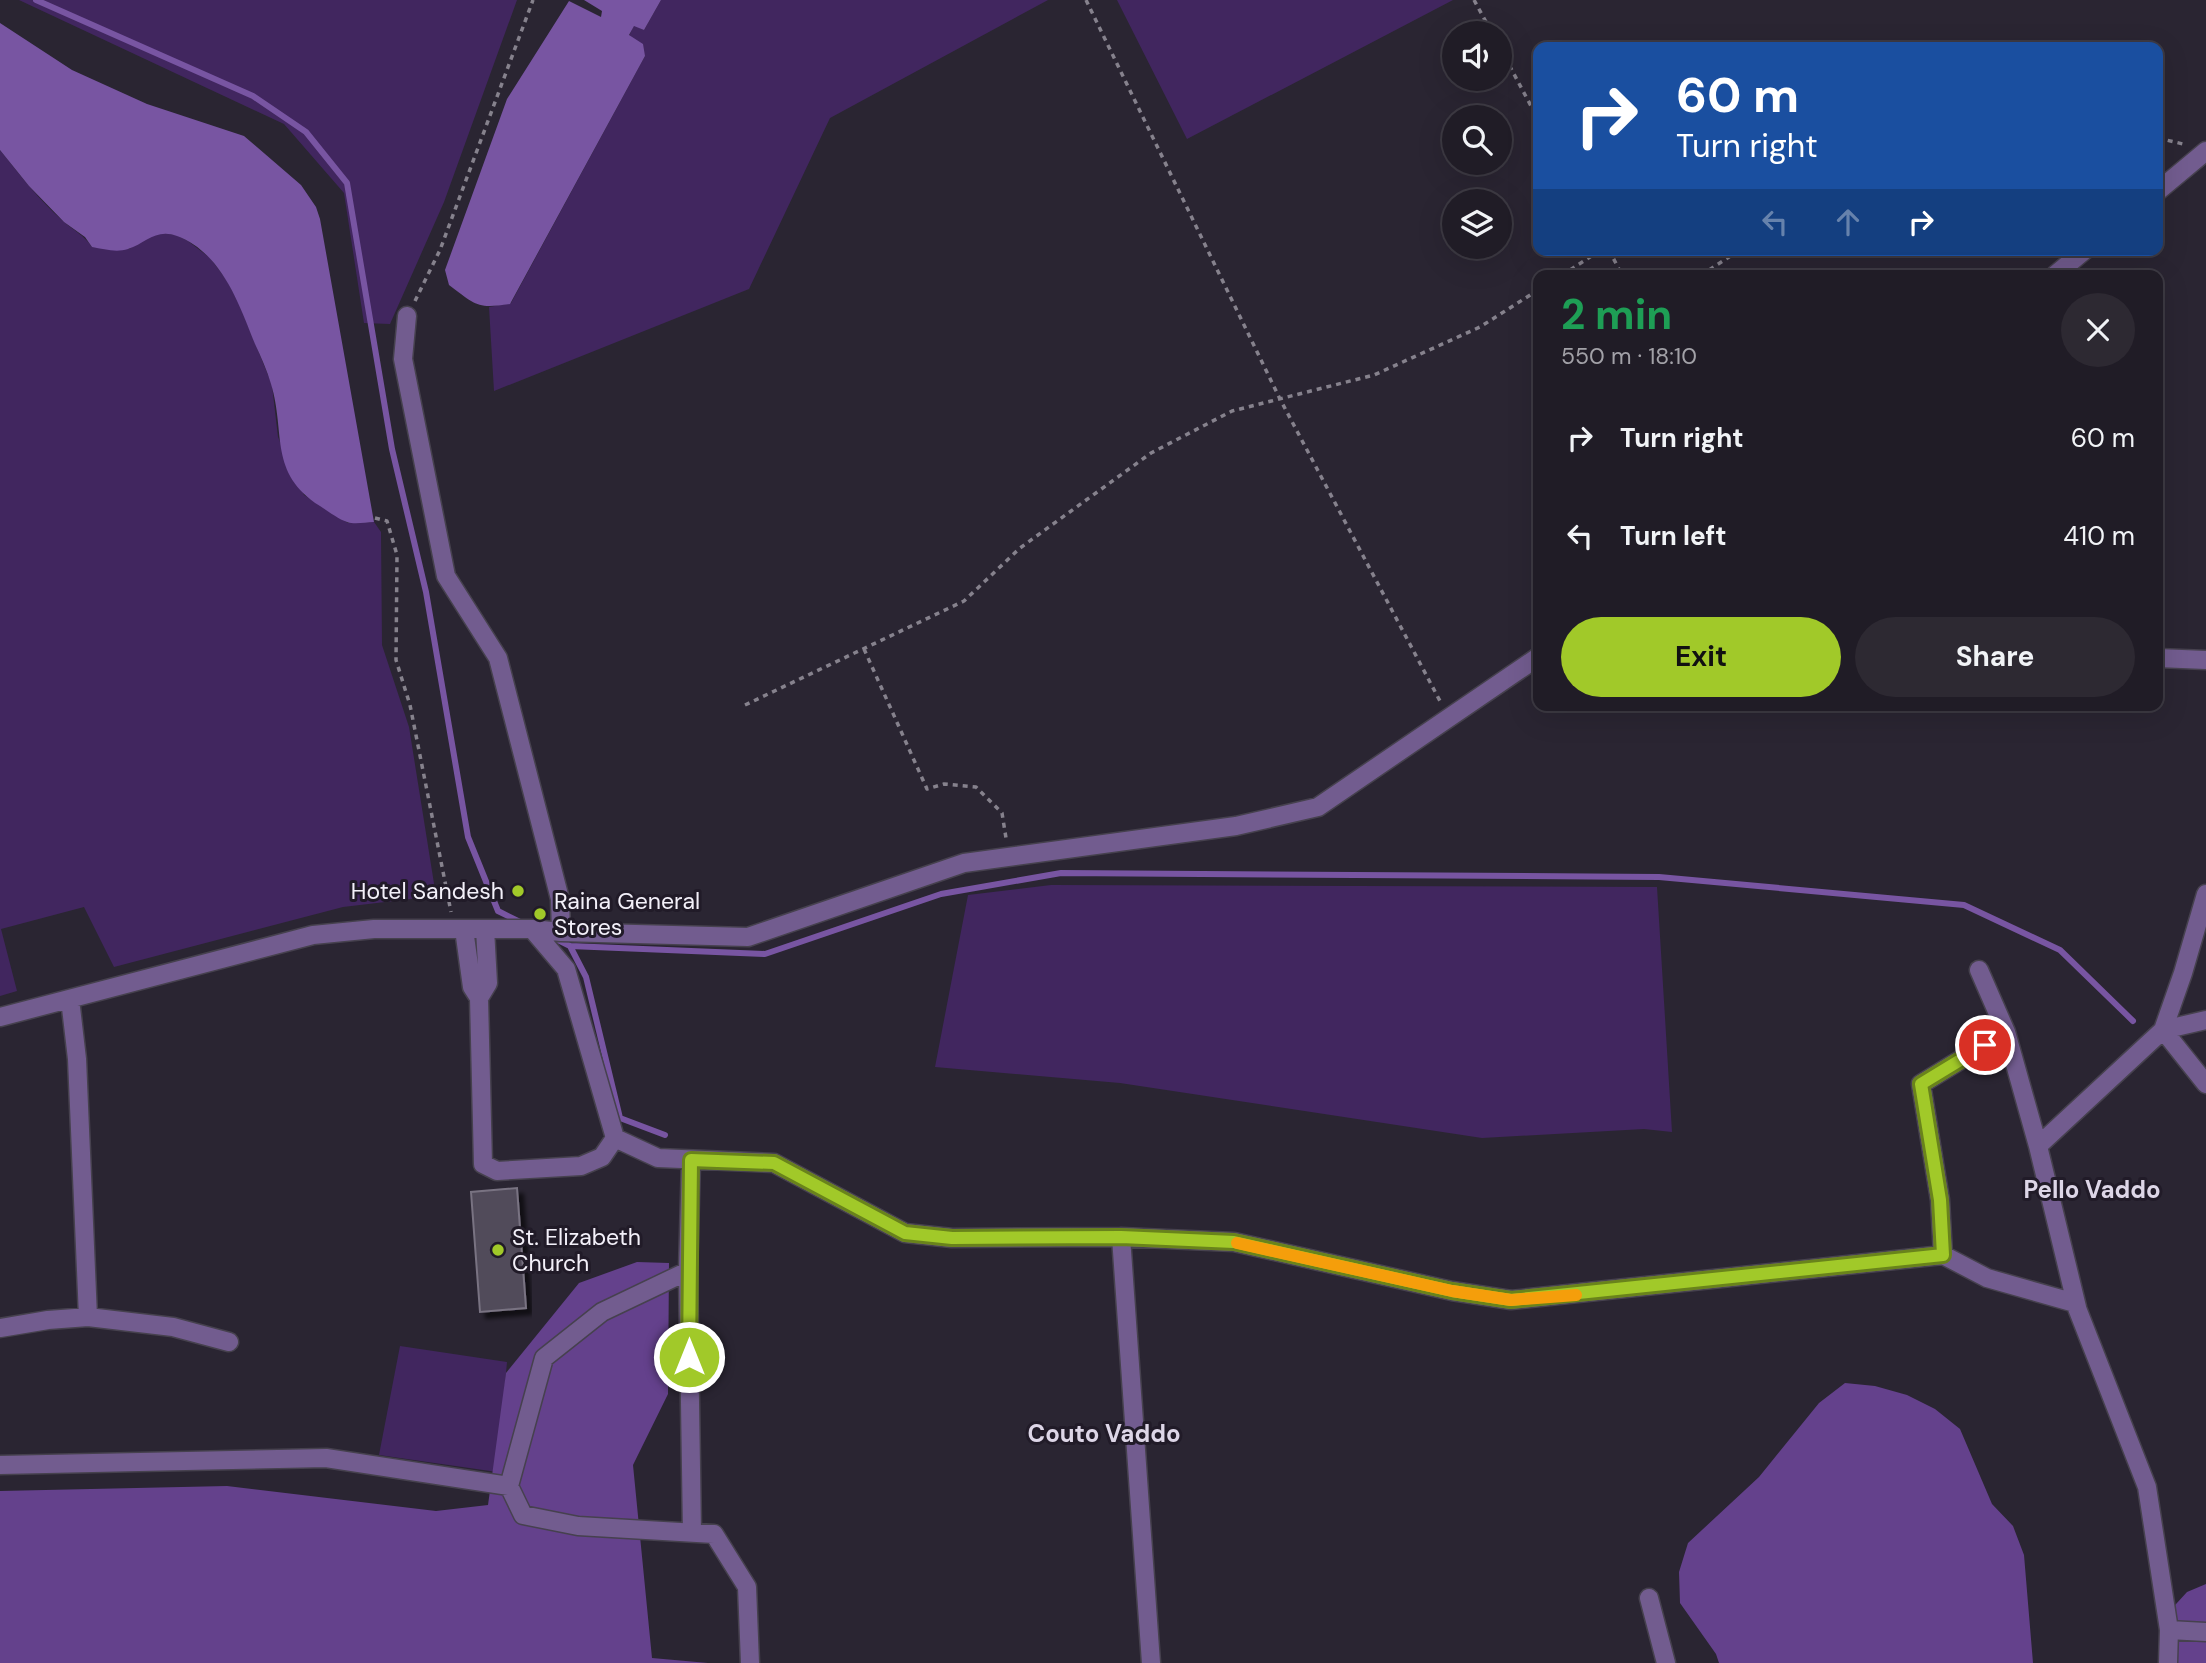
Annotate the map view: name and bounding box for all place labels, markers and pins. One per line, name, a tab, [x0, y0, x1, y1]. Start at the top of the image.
place label: Hotel Sandesh	[351, 876, 504, 906]
marker: Hotel Sandesh	[510, 883, 526, 899]
place label: Raina General Stores	[554, 886, 700, 942]
marker: Raina General Stores	[532, 906, 548, 922]
pin	[1955, 1015, 2015, 1075]
place label: St. Elizabeth Church	[512, 1222, 641, 1278]
marker: St. Elizabeth Church	[490, 1242, 506, 1258]

